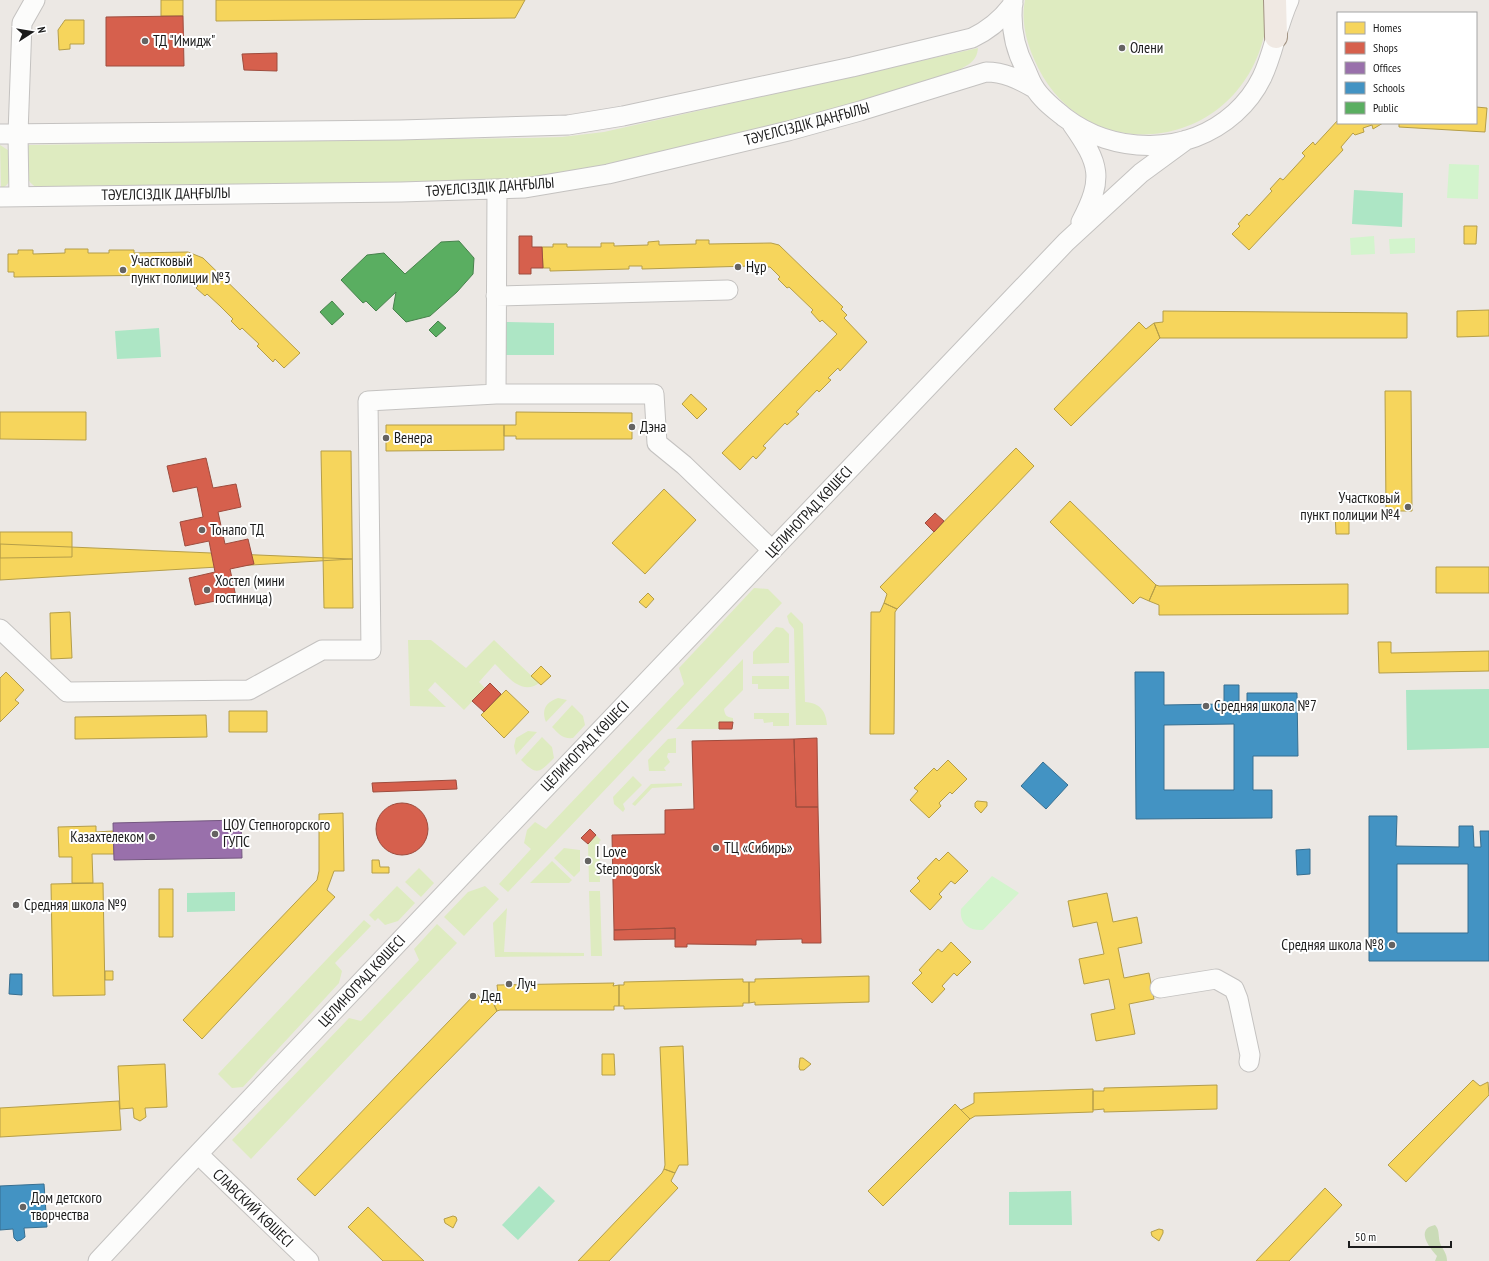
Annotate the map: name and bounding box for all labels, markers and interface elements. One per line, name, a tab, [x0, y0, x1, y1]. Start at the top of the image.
north arrow	[12, 12, 52, 52]
legend	[1337, 12, 1477, 124]
text: Homes	[1373, 20, 1401, 35]
text: N	[34, 26, 49, 34]
place label: ТД "Имидж"	[153, 31, 215, 50]
marker: ТД "Имидж"	[140, 36, 150, 46]
place label: Олени	[1130, 38, 1163, 57]
text: Shops	[1373, 40, 1398, 55]
marker: Олени	[1117, 43, 1127, 53]
text: Offices	[1373, 60, 1401, 75]
text: Schools	[1373, 80, 1405, 95]
street label: ТӘУЕЛСІЗДІК ДАҢҒЫЛЫ	[742, 98, 872, 149]
text: Public	[1373, 100, 1399, 115]
street label: ТӘУЕЛСІЗДІК ДАҢҒЫЛЫ	[425, 173, 555, 200]
street label: ТӘУЕЛСІЗДІК ДАҢҒЫЛЫ	[101, 183, 231, 204]
place label: Участковый пункт полиции №3	[131, 251, 231, 287]
place label: Нұр	[746, 257, 766, 276]
marker: Нұр	[733, 262, 743, 272]
marker: Участковый пункт полиции №3	[118, 265, 128, 275]
place label: Дэна	[640, 417, 666, 436]
marker: Дэна	[627, 422, 637, 432]
place label: Венера	[394, 428, 433, 447]
marker: Венера	[381, 433, 391, 443]
street label: ЦЕЛИНОГРАД КӨШЕСІ	[761, 462, 856, 562]
place label: Участковый пункт полиции №4	[1300, 488, 1400, 524]
marker: Участковый пункт полиции №4	[1403, 502, 1413, 512]
place label: Тонапо ТД	[210, 520, 264, 539]
marker: Тонапо ТД	[197, 525, 207, 535]
place label: Хостел (мини гостиница)	[215, 571, 285, 607]
marker: Хостел (мини гостиница)	[202, 585, 212, 595]
street label: ЦЕЛИНОГРАД КӨШЕСІ	[536, 696, 633, 795]
place label: Средняя школа №7	[1214, 696, 1317, 715]
marker: Средняя школа №7	[1201, 701, 1211, 711]
place label: ЦОУ Степногорского ГУПС	[223, 815, 330, 851]
place label: Казахтелеком	[70, 827, 144, 846]
marker: ЦОУ Степногорского ГУПС	[210, 829, 220, 839]
marker: Казахтелеком	[147, 832, 157, 842]
place label: ТЦ «Сибирь»	[724, 838, 793, 857]
place label: I Love Stepnogorsk	[596, 842, 660, 878]
marker: ТЦ «Сибирь»	[711, 843, 721, 853]
marker: I Love Stepnogorsk	[583, 856, 593, 866]
place label: Средняя школа №9	[24, 895, 127, 914]
marker: Средняя школа №9	[11, 900, 21, 910]
street label: ЦЕЛИНОГРАД КӨШЕСІ	[314, 931, 409, 1031]
place label: Средняя школа №8	[1281, 935, 1384, 954]
marker: Средняя школа №8	[1387, 940, 1397, 950]
place label: Луч	[516, 974, 536, 993]
marker: Луч	[504, 979, 514, 989]
place label: Дед	[481, 986, 502, 1005]
marker: Дед	[468, 991, 478, 1001]
street label: СЛАВСКИЙ КӨШЕСІ	[209, 1164, 298, 1251]
place label: Дом детского творчества	[31, 1188, 102, 1224]
marker: Дом детского творчества	[18, 1202, 28, 1212]
scale bar	[1349, 1223, 1451, 1249]
text: 50 m	[1355, 1229, 1376, 1244]

